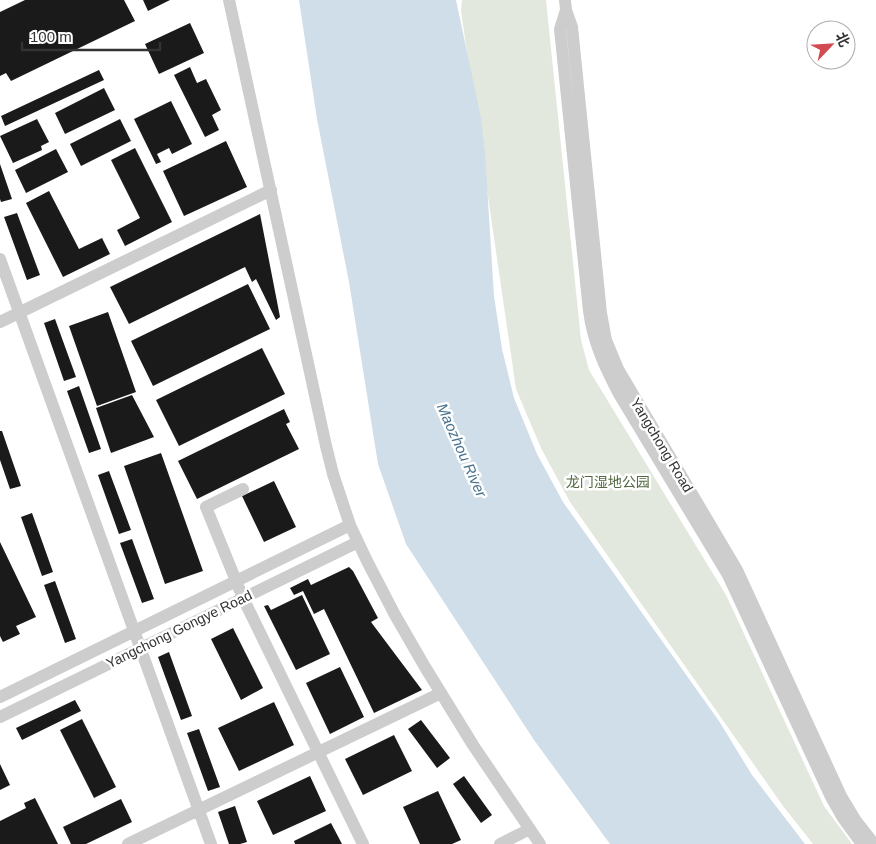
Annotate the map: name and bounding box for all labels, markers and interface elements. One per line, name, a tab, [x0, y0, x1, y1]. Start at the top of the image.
scale bar	[22, 20, 160, 52]
north arrow	[806, 20, 856, 70]
text: 100 m	[30, 28, 72, 45]
text: 北	[833, 30, 853, 49]
street label: Yangchong Road	[628, 395, 696, 495]
water label: Maozhou River	[434, 400, 491, 500]
park label: 龙门湿地公园	[566, 474, 650, 490]
street label: Yangchong Gongye Road	[104, 587, 254, 671]

